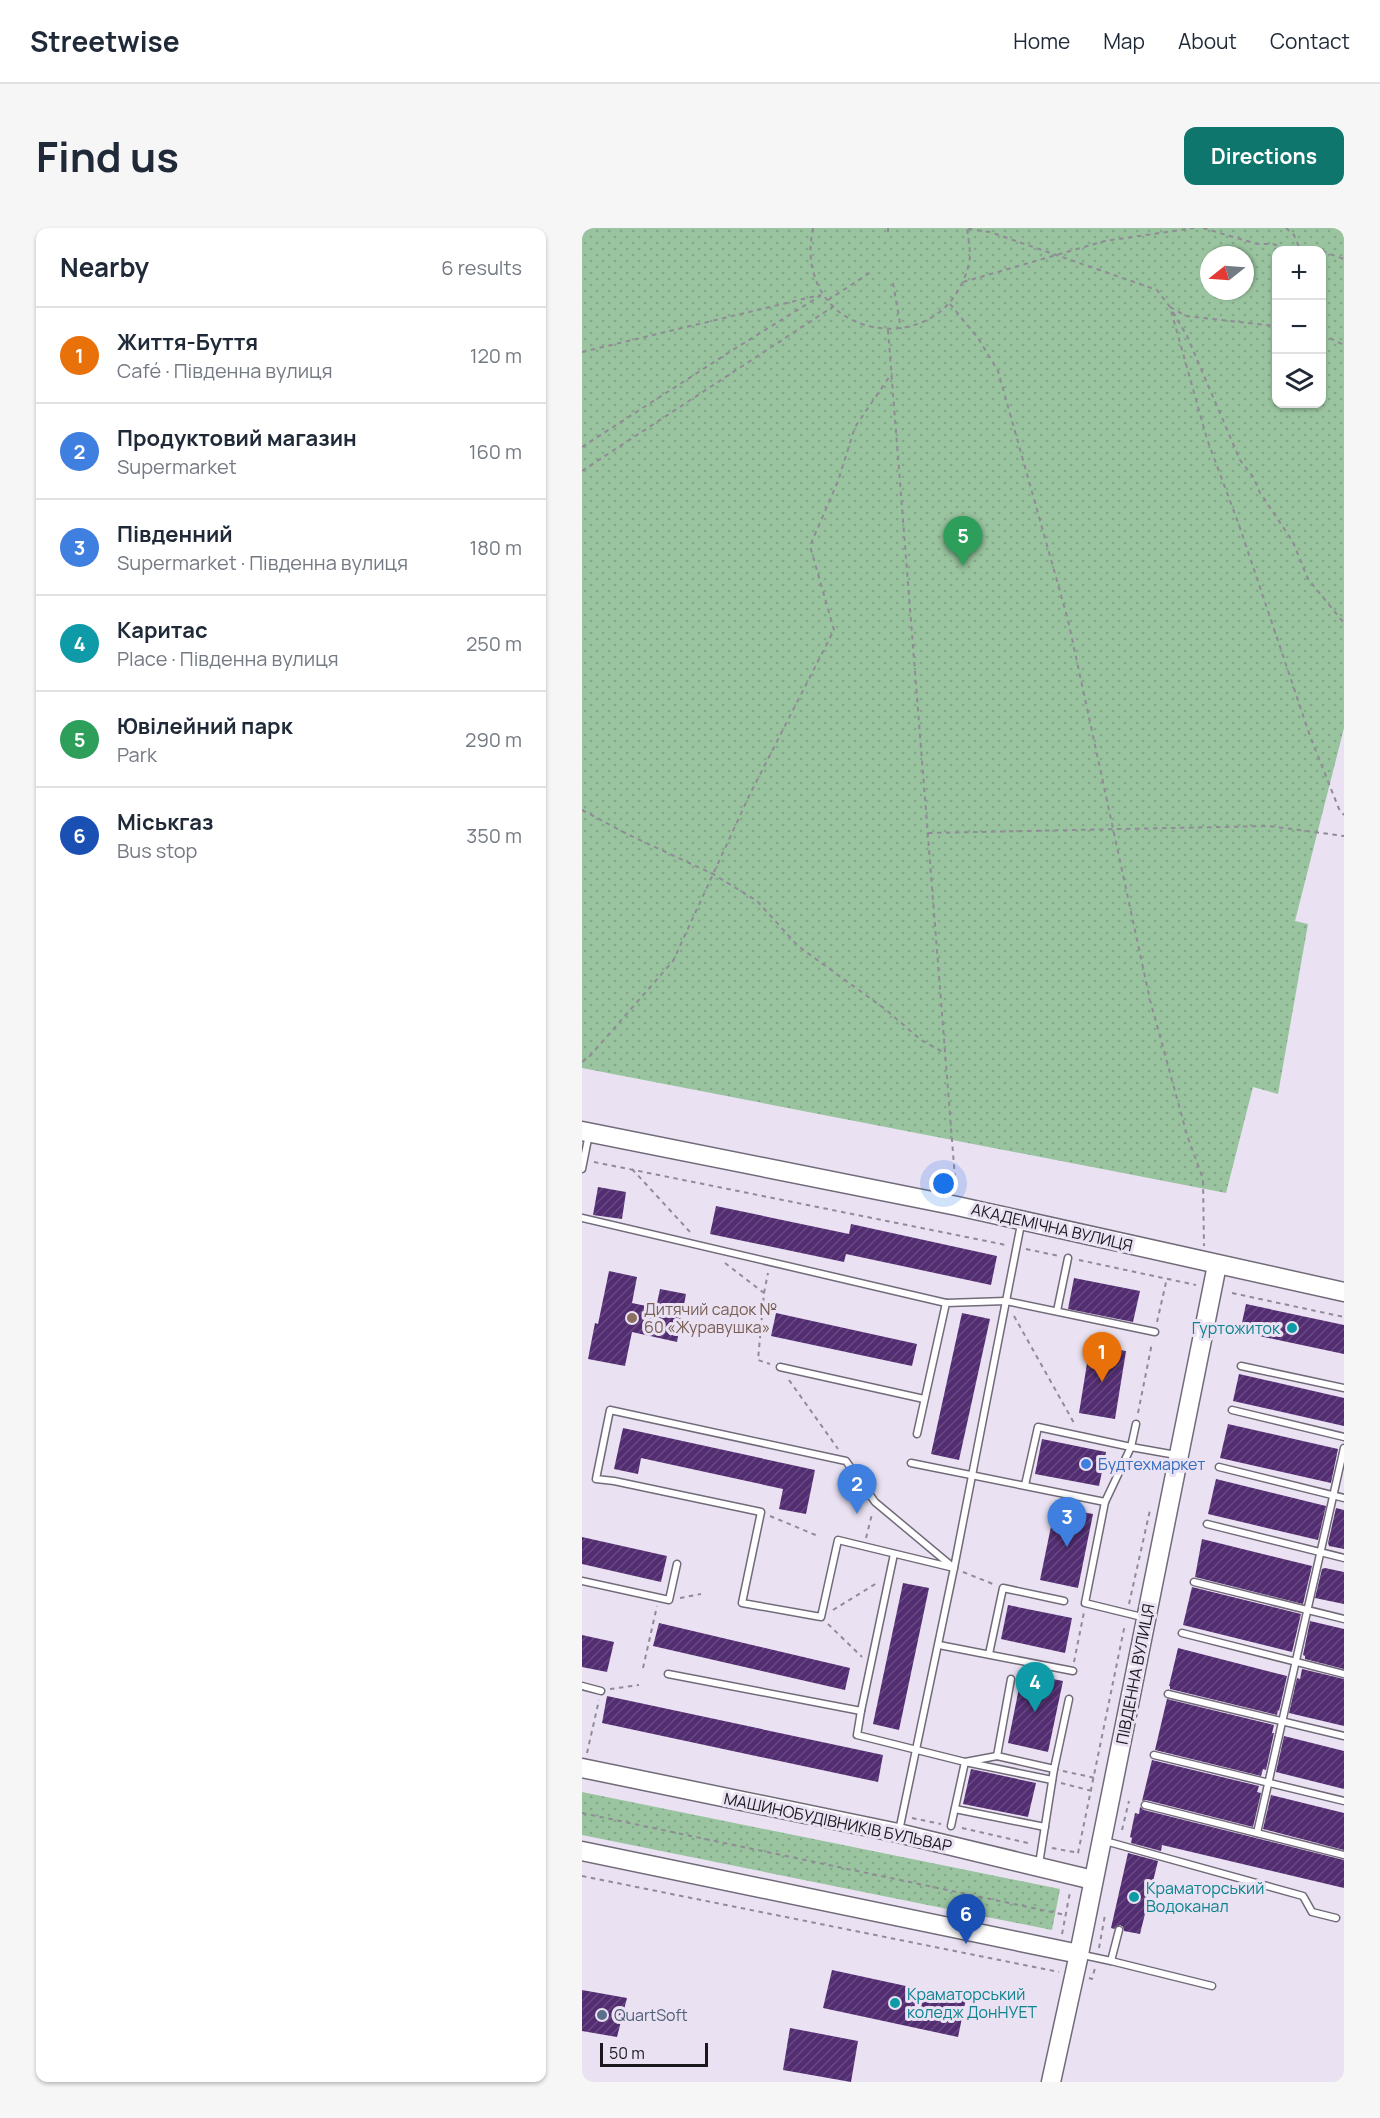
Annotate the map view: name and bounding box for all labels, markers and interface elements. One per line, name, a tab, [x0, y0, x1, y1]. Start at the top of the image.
text: Streetwise	[30, 22, 180, 60]
text: Home	[1013, 27, 1070, 55]
text: Map	[1103, 27, 1145, 55]
text: About	[1178, 27, 1237, 55]
text: Contact	[1270, 27, 1350, 55]
text: Find us	[36, 127, 179, 185]
button: Directions	[1184, 127, 1344, 185]
north arrow	[1200, 246, 1254, 300]
map controls	[1272, 246, 1326, 408]
button: +	[1272, 246, 1326, 300]
text: Nearby	[60, 249, 149, 285]
text: 6 results	[441, 254, 522, 281]
button: −	[1272, 300, 1326, 354]
text: Життя-Буття	[117, 327, 258, 357]
text: 1	[75, 342, 84, 369]
text: 120 m	[470, 342, 522, 369]
button: layers	[1272, 354, 1326, 408]
text: Café · Південна вулиця	[117, 357, 333, 384]
text: Продуктовий магазин	[117, 423, 357, 453]
text: 2	[74, 438, 85, 465]
text: 160 m	[469, 438, 522, 465]
text: Supermarket	[117, 453, 237, 480]
pin: 5	[944, 516, 982, 566]
text: Південний	[117, 519, 233, 549]
text: 3	[74, 534, 85, 561]
text: 180 m	[469, 534, 522, 561]
text: Supermarket · Південна вулиця	[117, 549, 408, 576]
text: Каритас	[117, 615, 208, 645]
text: 4	[73, 630, 86, 657]
text: 250 m	[466, 630, 522, 657]
text: Place · Південна вулиця	[117, 645, 339, 672]
text: Ювілейний парк	[117, 711, 293, 741]
text: 5	[74, 726, 85, 753]
text: 290 m	[465, 726, 522, 753]
text: Park	[117, 741, 157, 768]
text: Міськгаз	[117, 807, 213, 837]
text: 6	[73, 822, 86, 849]
text: 350 m	[466, 822, 522, 849]
text: Bus stop	[117, 837, 197, 864]
your location	[929, 1169, 958, 1198]
street label: АКАДЕМІЧНА ВУЛИЦЯ	[969, 1198, 1135, 1256]
place label: Дитячий садок № 60 «Журавушка»	[644, 1298, 777, 1338]
marker: Дитячий садок № 60 «Журавушка»	[625, 1311, 639, 1325]
place label: Гуртожиток	[1192, 1317, 1281, 1339]
marker: Гуртожиток	[1285, 1321, 1299, 1335]
pin: 1	[1082, 1332, 1122, 1382]
place label: Будтехмаркет	[1098, 1453, 1205, 1475]
marker: Будтехмаркет	[1079, 1457, 1093, 1471]
pin: 2	[838, 1464, 876, 1514]
pin: 3	[1048, 1498, 1086, 1547]
street label: ПІВДЕННА ВУЛИЦЯ	[1111, 1602, 1159, 1746]
pin: 4	[1016, 1662, 1054, 1712]
street label: МАШИНОБУДІВНИКІВ БУЛЬВАР	[722, 1787, 954, 1857]
place label: Краматорський Водоканал	[1146, 1877, 1264, 1917]
marker: Краматорський Водоканал	[1127, 1890, 1141, 1904]
pin: 6	[946, 1894, 986, 1944]
place label: Краматорський коледж ДонНУЕТ	[907, 1983, 1038, 2023]
marker: Краматорський коледж ДонНУЕТ	[888, 1996, 902, 2010]
place label: QuartSoft	[614, 2004, 688, 2026]
marker: QuartSoft	[595, 2008, 609, 2022]
scale bar	[600, 2040, 708, 2068]
text: 50 m	[609, 2042, 645, 2064]

